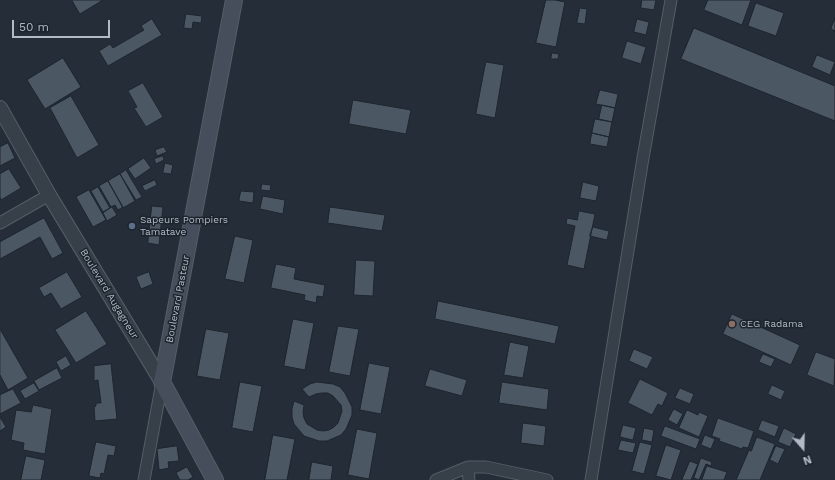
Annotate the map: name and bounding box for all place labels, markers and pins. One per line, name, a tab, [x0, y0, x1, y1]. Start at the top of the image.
place label: Sapeurs Pompiers Tamatave	[140, 214, 228, 238]
marker: Sapeurs Pompiers Tamatave	[127, 221, 137, 231]
place label: CEG Radama	[740, 318, 803, 330]
marker: CEG Radama	[727, 319, 737, 329]

